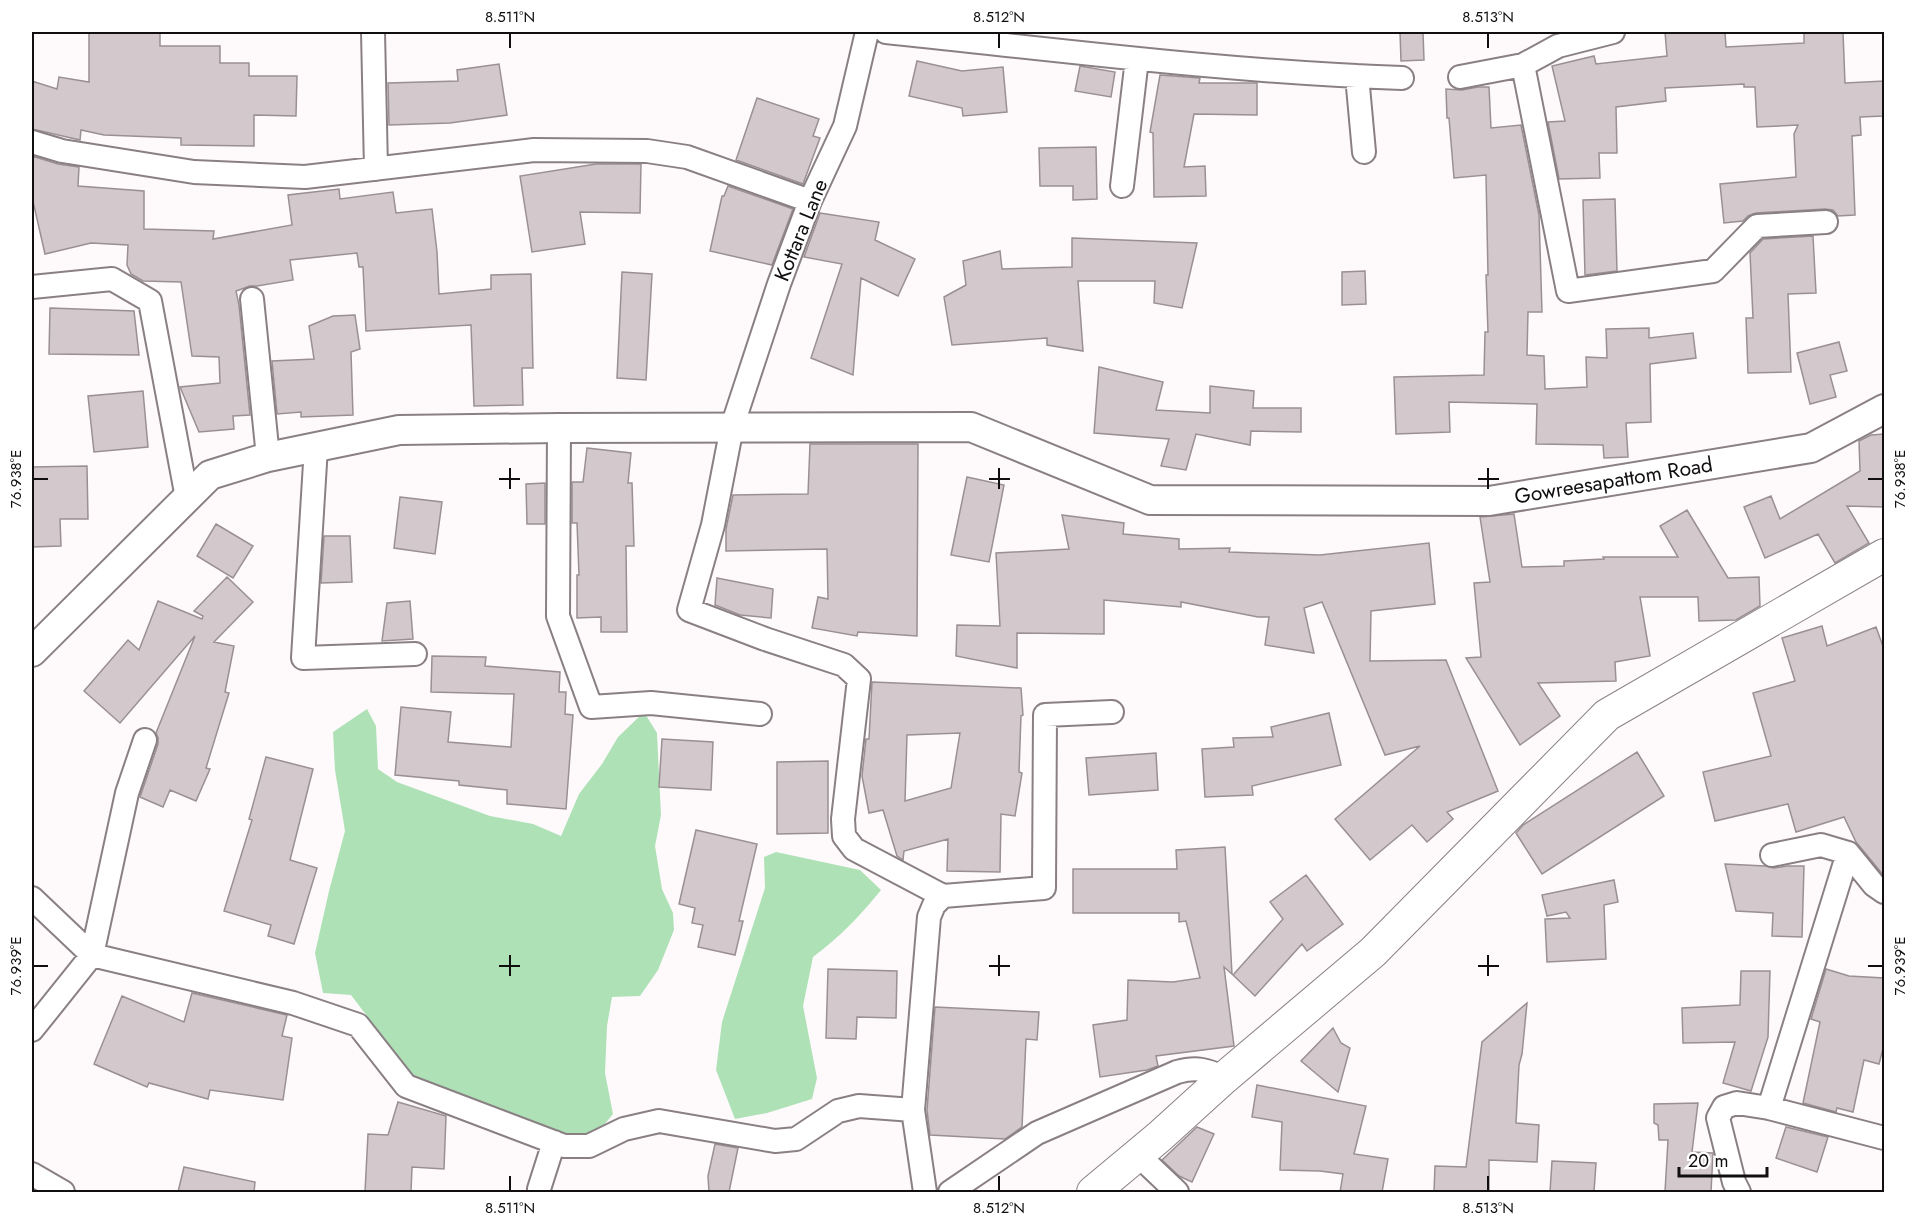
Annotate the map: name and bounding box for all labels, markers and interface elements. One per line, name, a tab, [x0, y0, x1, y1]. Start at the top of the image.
text: 8.511°N	[485, 6, 535, 28]
text: 8.512°N	[973, 6, 1025, 28]
text: 8.513°N	[1462, 6, 1514, 28]
street label: Kottara Lane	[767, 174, 835, 286]
street label: Gowreesapattom Road	[1512, 449, 1715, 512]
text: 76.938°E	[5, 450, 27, 508]
text: 76.938°E	[1889, 450, 1911, 508]
text: 76.939°E	[5, 937, 27, 995]
text: 76.939°E	[1889, 937, 1911, 995]
scale bar	[1679, 1140, 1768, 1178]
text: 20 m	[1688, 1148, 1728, 1174]
text: 8.511°N	[485, 1197, 535, 1219]
text: 8.512°N	[973, 1197, 1025, 1219]
text: 8.513°N	[1462, 1197, 1514, 1219]

